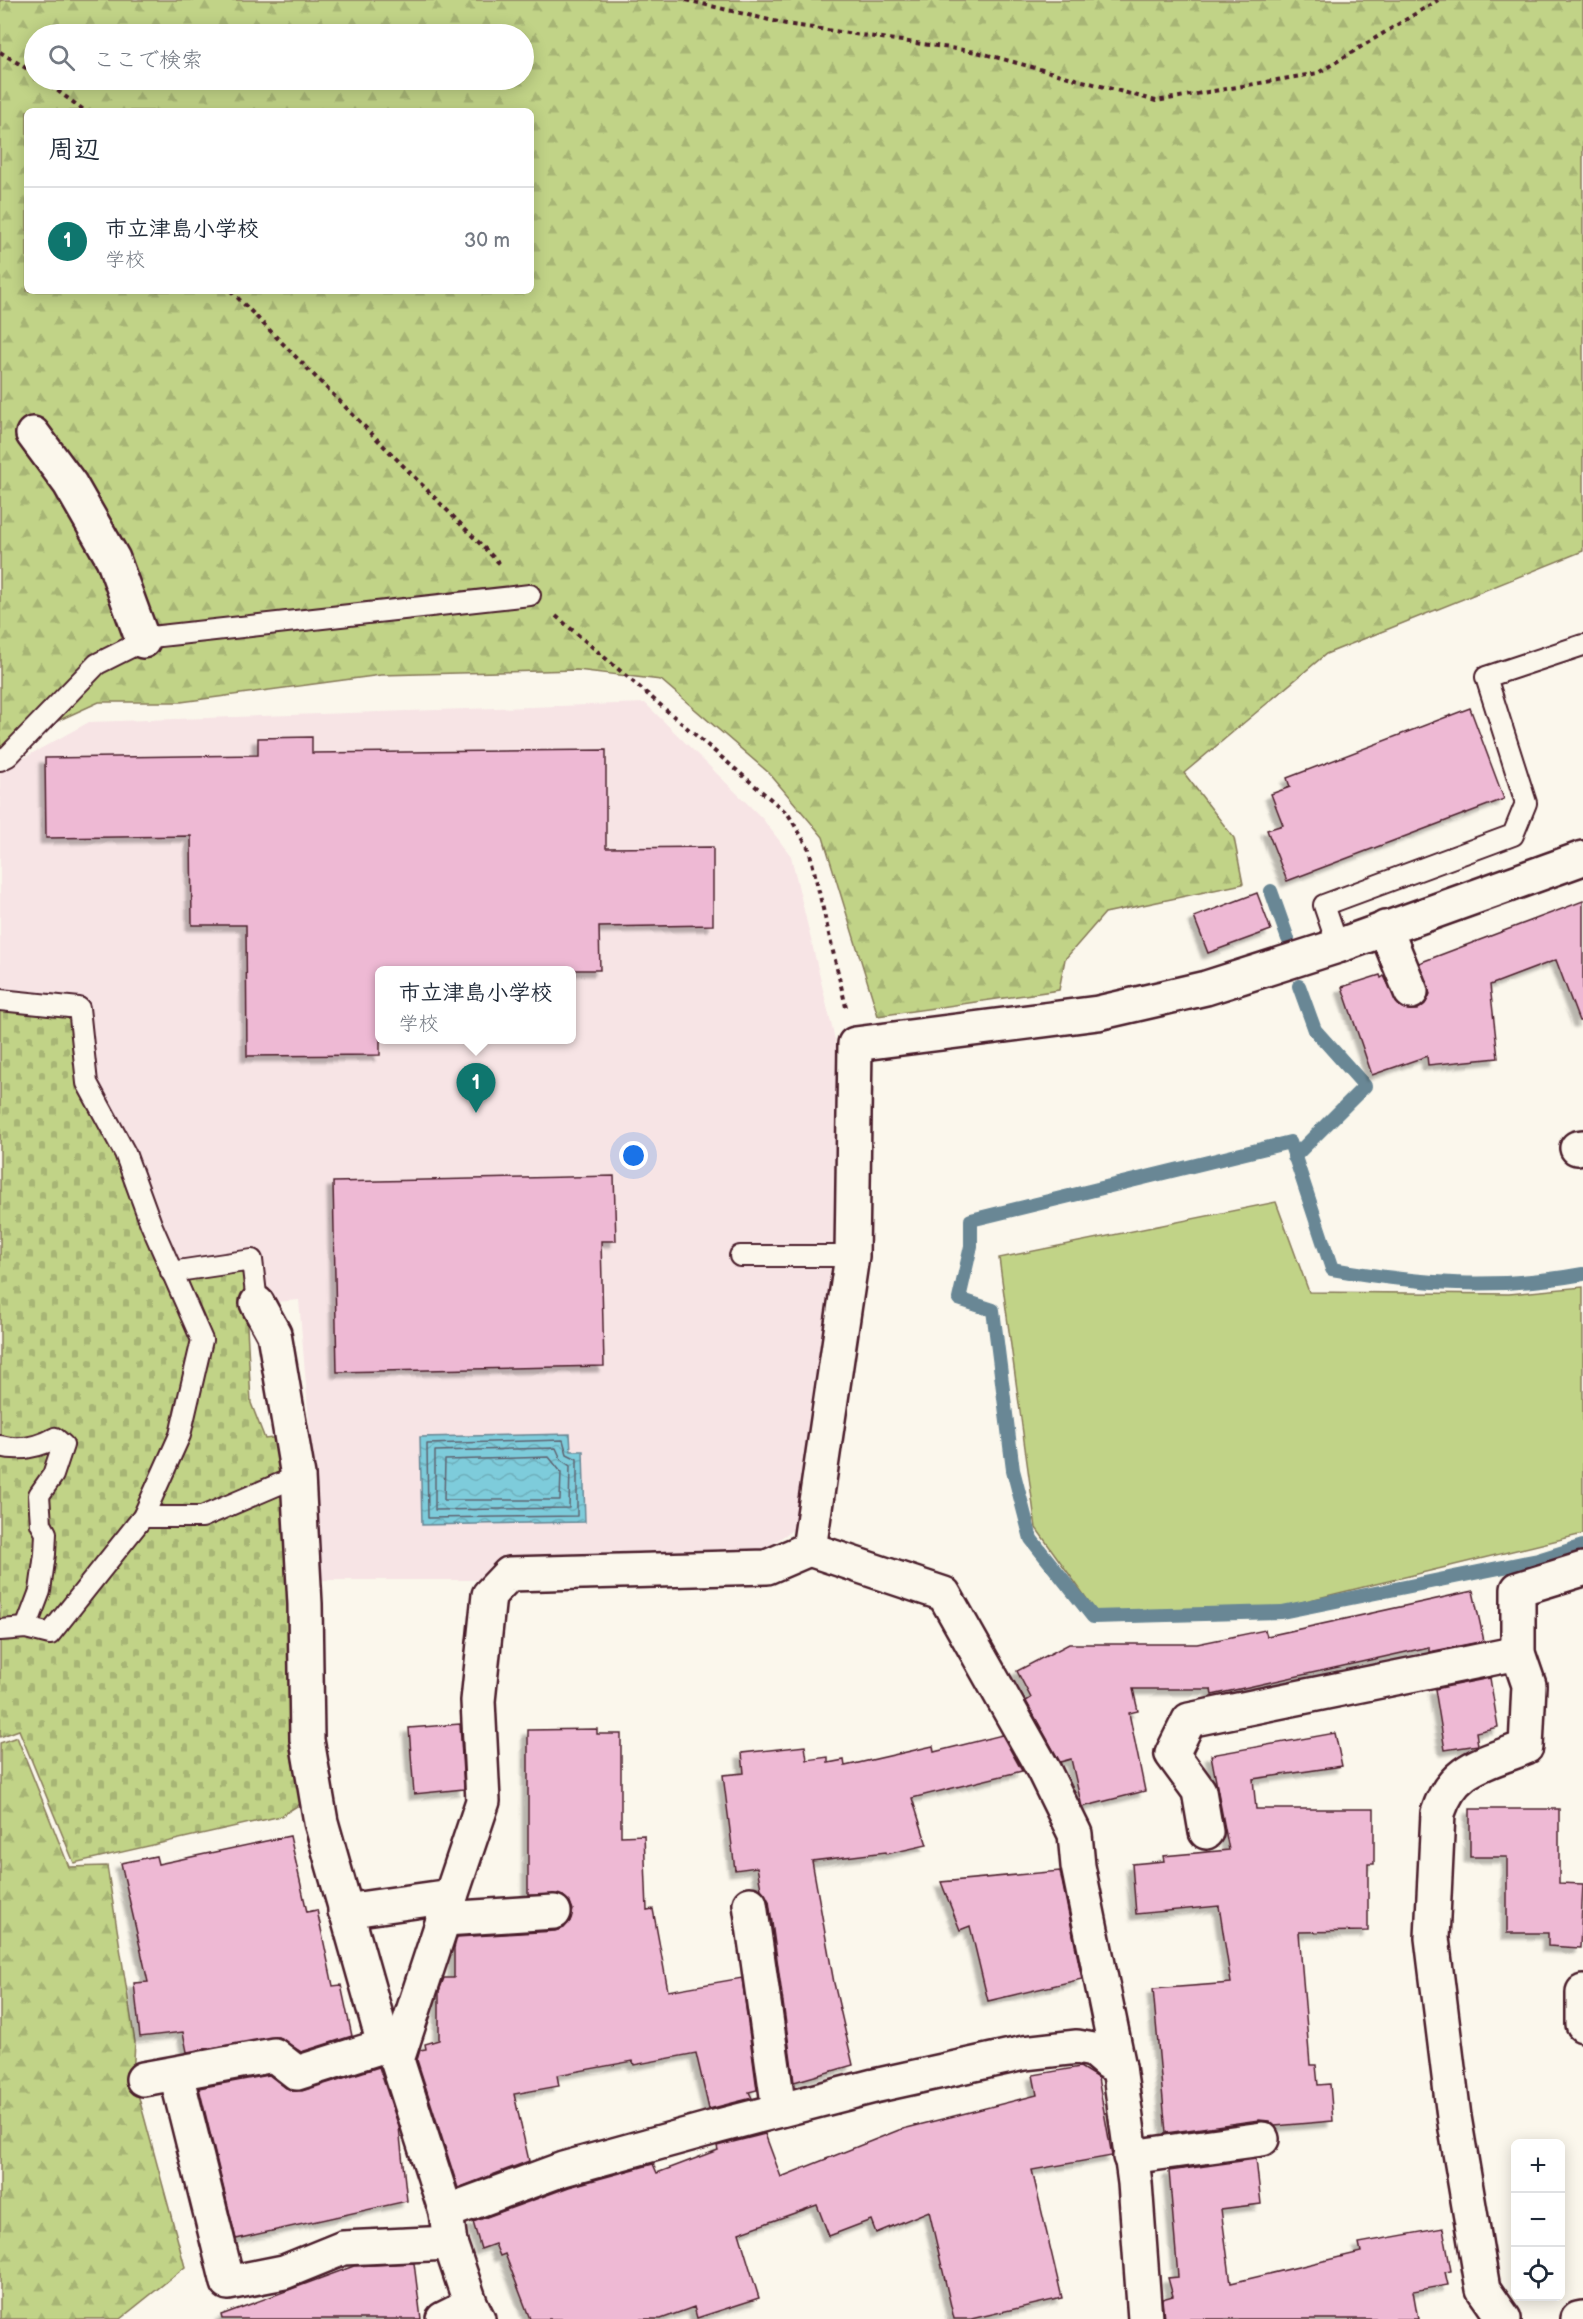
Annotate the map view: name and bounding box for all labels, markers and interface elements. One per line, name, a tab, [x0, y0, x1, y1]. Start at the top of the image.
search box	[24, 24, 534, 90]
icon: search	[45, 41, 78, 74]
text: ここで検索	[93, 47, 203, 74]
text: 周辺	[48, 135, 100, 166]
text: 市立津島小学校	[105, 216, 259, 243]
text: 1	[63, 229, 72, 253]
text: 30 m	[464, 229, 510, 253]
text: 学校	[105, 248, 145, 272]
popup	[375, 966, 576, 1044]
text: 市立津島小学校	[398, 980, 553, 1007]
text: 学校	[398, 1012, 438, 1036]
pin: 1	[456, 1064, 496, 1113]
your location	[619, 1141, 648, 1170]
map controls	[1511, 2139, 1565, 2301]
button: +	[1511, 2139, 1565, 2193]
button: −	[1511, 2193, 1565, 2247]
button: locate	[1511, 2247, 1565, 2301]

